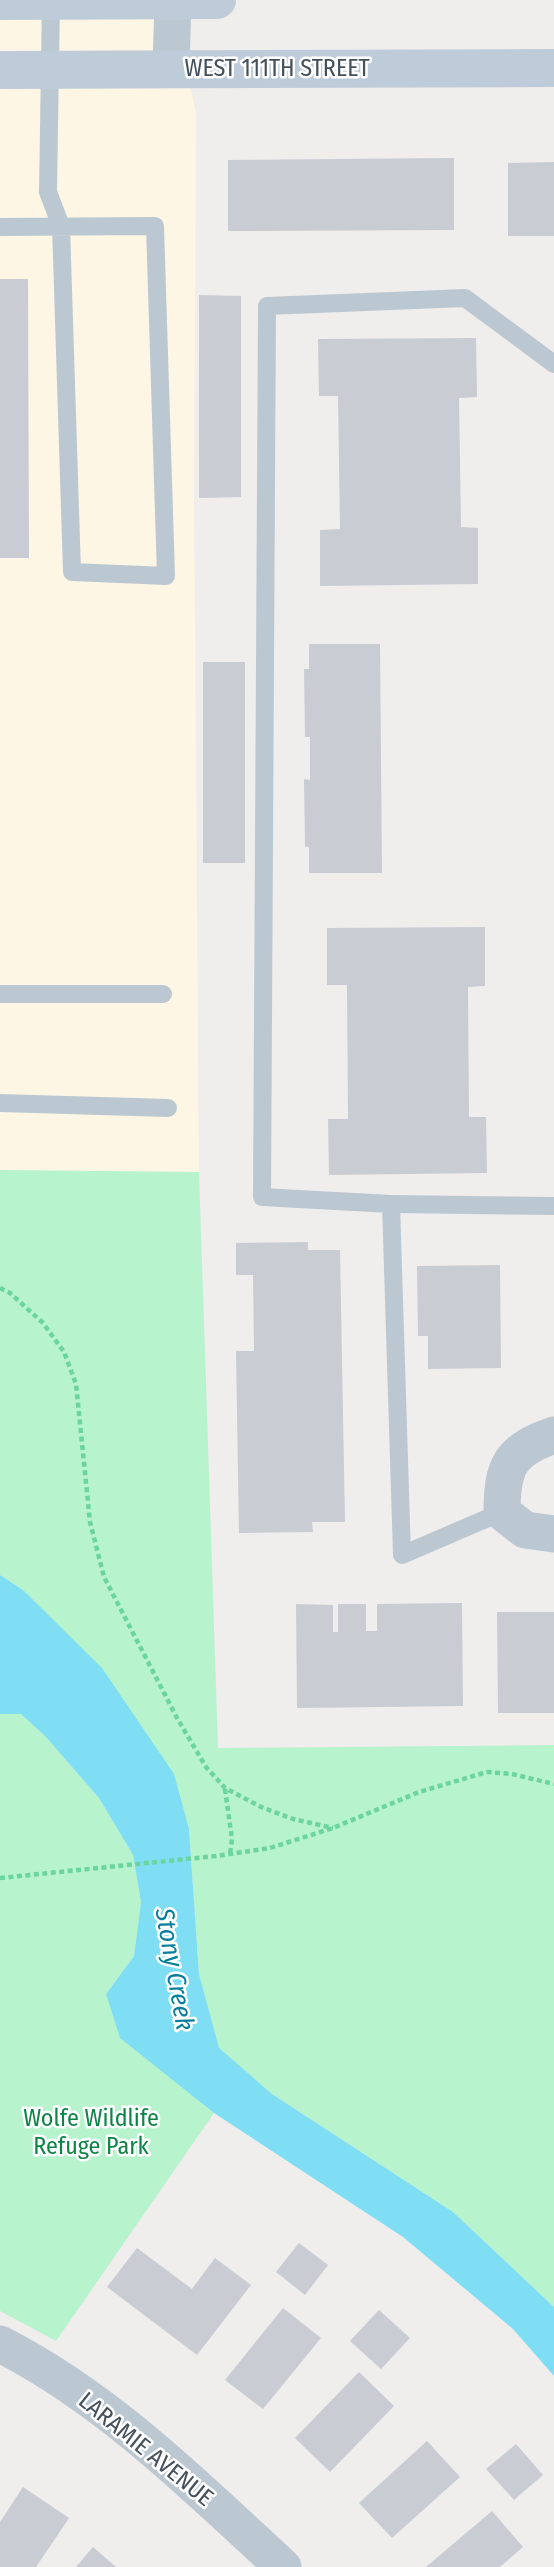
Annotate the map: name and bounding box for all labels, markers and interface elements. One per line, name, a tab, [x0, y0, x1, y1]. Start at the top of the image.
street label: WEST 111TH STREET	[184, 54, 370, 82]
water label: Stony Creek	[148, 1905, 201, 2033]
park label: Wolfe Wildlife Refuge Park	[23, 2104, 159, 2160]
street label: LARAMIE AVENUE	[73, 2386, 219, 2512]

